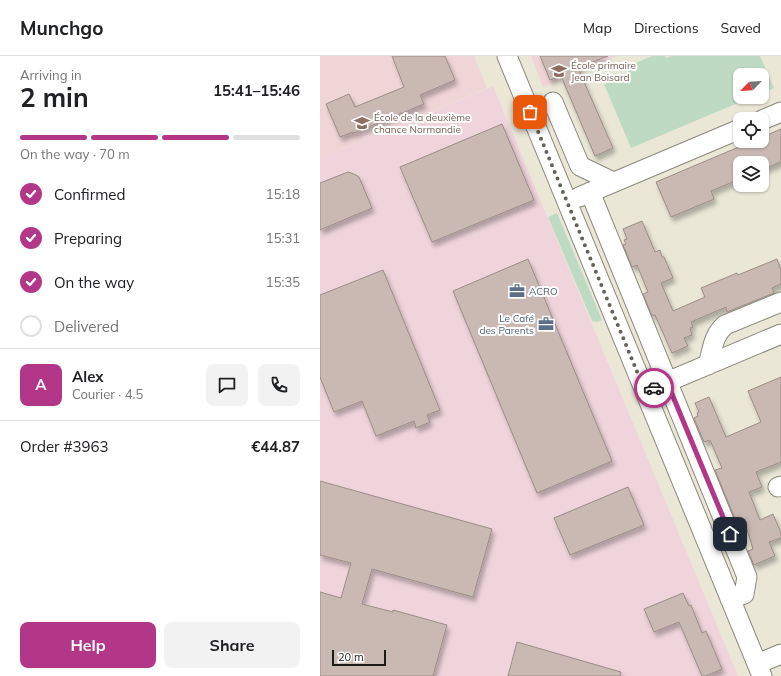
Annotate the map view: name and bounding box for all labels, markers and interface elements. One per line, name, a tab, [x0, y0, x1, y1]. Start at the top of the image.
text: Munchgo	[20, 16, 103, 40]
text: Map	[583, 19, 612, 37]
text: Directions	[634, 19, 699, 37]
text: Saved	[721, 19, 761, 37]
place label: École primaire Jean Boisard	[571, 59, 636, 84]
school or university icon: École primaire Jean Boisard	[550, 62, 568, 80]
text: Arriving in	[20, 67, 82, 83]
north arrow	[733, 68, 769, 104]
map controls	[733, 68, 769, 192]
text: 2 min	[20, 81, 89, 114]
text: 15:41–15:46	[213, 81, 300, 100]
pin	[513, 95, 547, 129]
icon: bag	[519, 101, 541, 123]
place label: École de la deuxième chance Normandie	[374, 111, 470, 136]
button: locate	[733, 112, 769, 148]
school or university icon: École de la deuxième chance Normandie	[353, 114, 371, 132]
text: On the way · 70 m	[20, 146, 130, 162]
button: layers	[733, 156, 769, 192]
icon: check	[20, 183, 42, 205]
text: Confirmed	[54, 185, 125, 204]
text: 15:18	[266, 186, 300, 202]
icon: check	[20, 227, 42, 249]
text: Preparing	[54, 229, 122, 248]
text: 15:31	[266, 230, 300, 246]
icon: check	[20, 271, 42, 293]
text: On the way	[54, 273, 134, 292]
text: 15:35	[266, 274, 300, 290]
office icon: ACRO	[508, 282, 526, 300]
place label: ACRO	[529, 285, 558, 298]
place label: Le Café des Parents	[479, 312, 534, 337]
office icon: Le Café des Parents	[537, 315, 555, 333]
text: Delivered	[54, 317, 119, 336]
button: chat	[206, 364, 248, 406]
button: phone	[258, 364, 300, 406]
text: Alex	[72, 367, 104, 386]
courier	[634, 368, 674, 408]
text: A	[35, 375, 47, 394]
icon: car	[643, 377, 665, 399]
text: Courier · 4.5	[72, 386, 143, 402]
text: Order #3963	[20, 437, 108, 456]
text: €44.87	[251, 437, 300, 456]
pin	[713, 517, 747, 551]
icon: home	[719, 523, 741, 545]
button: Help	[20, 622, 156, 668]
button: Share	[164, 622, 300, 668]
scale bar	[332, 648, 386, 667]
text: 20 m	[338, 650, 364, 664]

